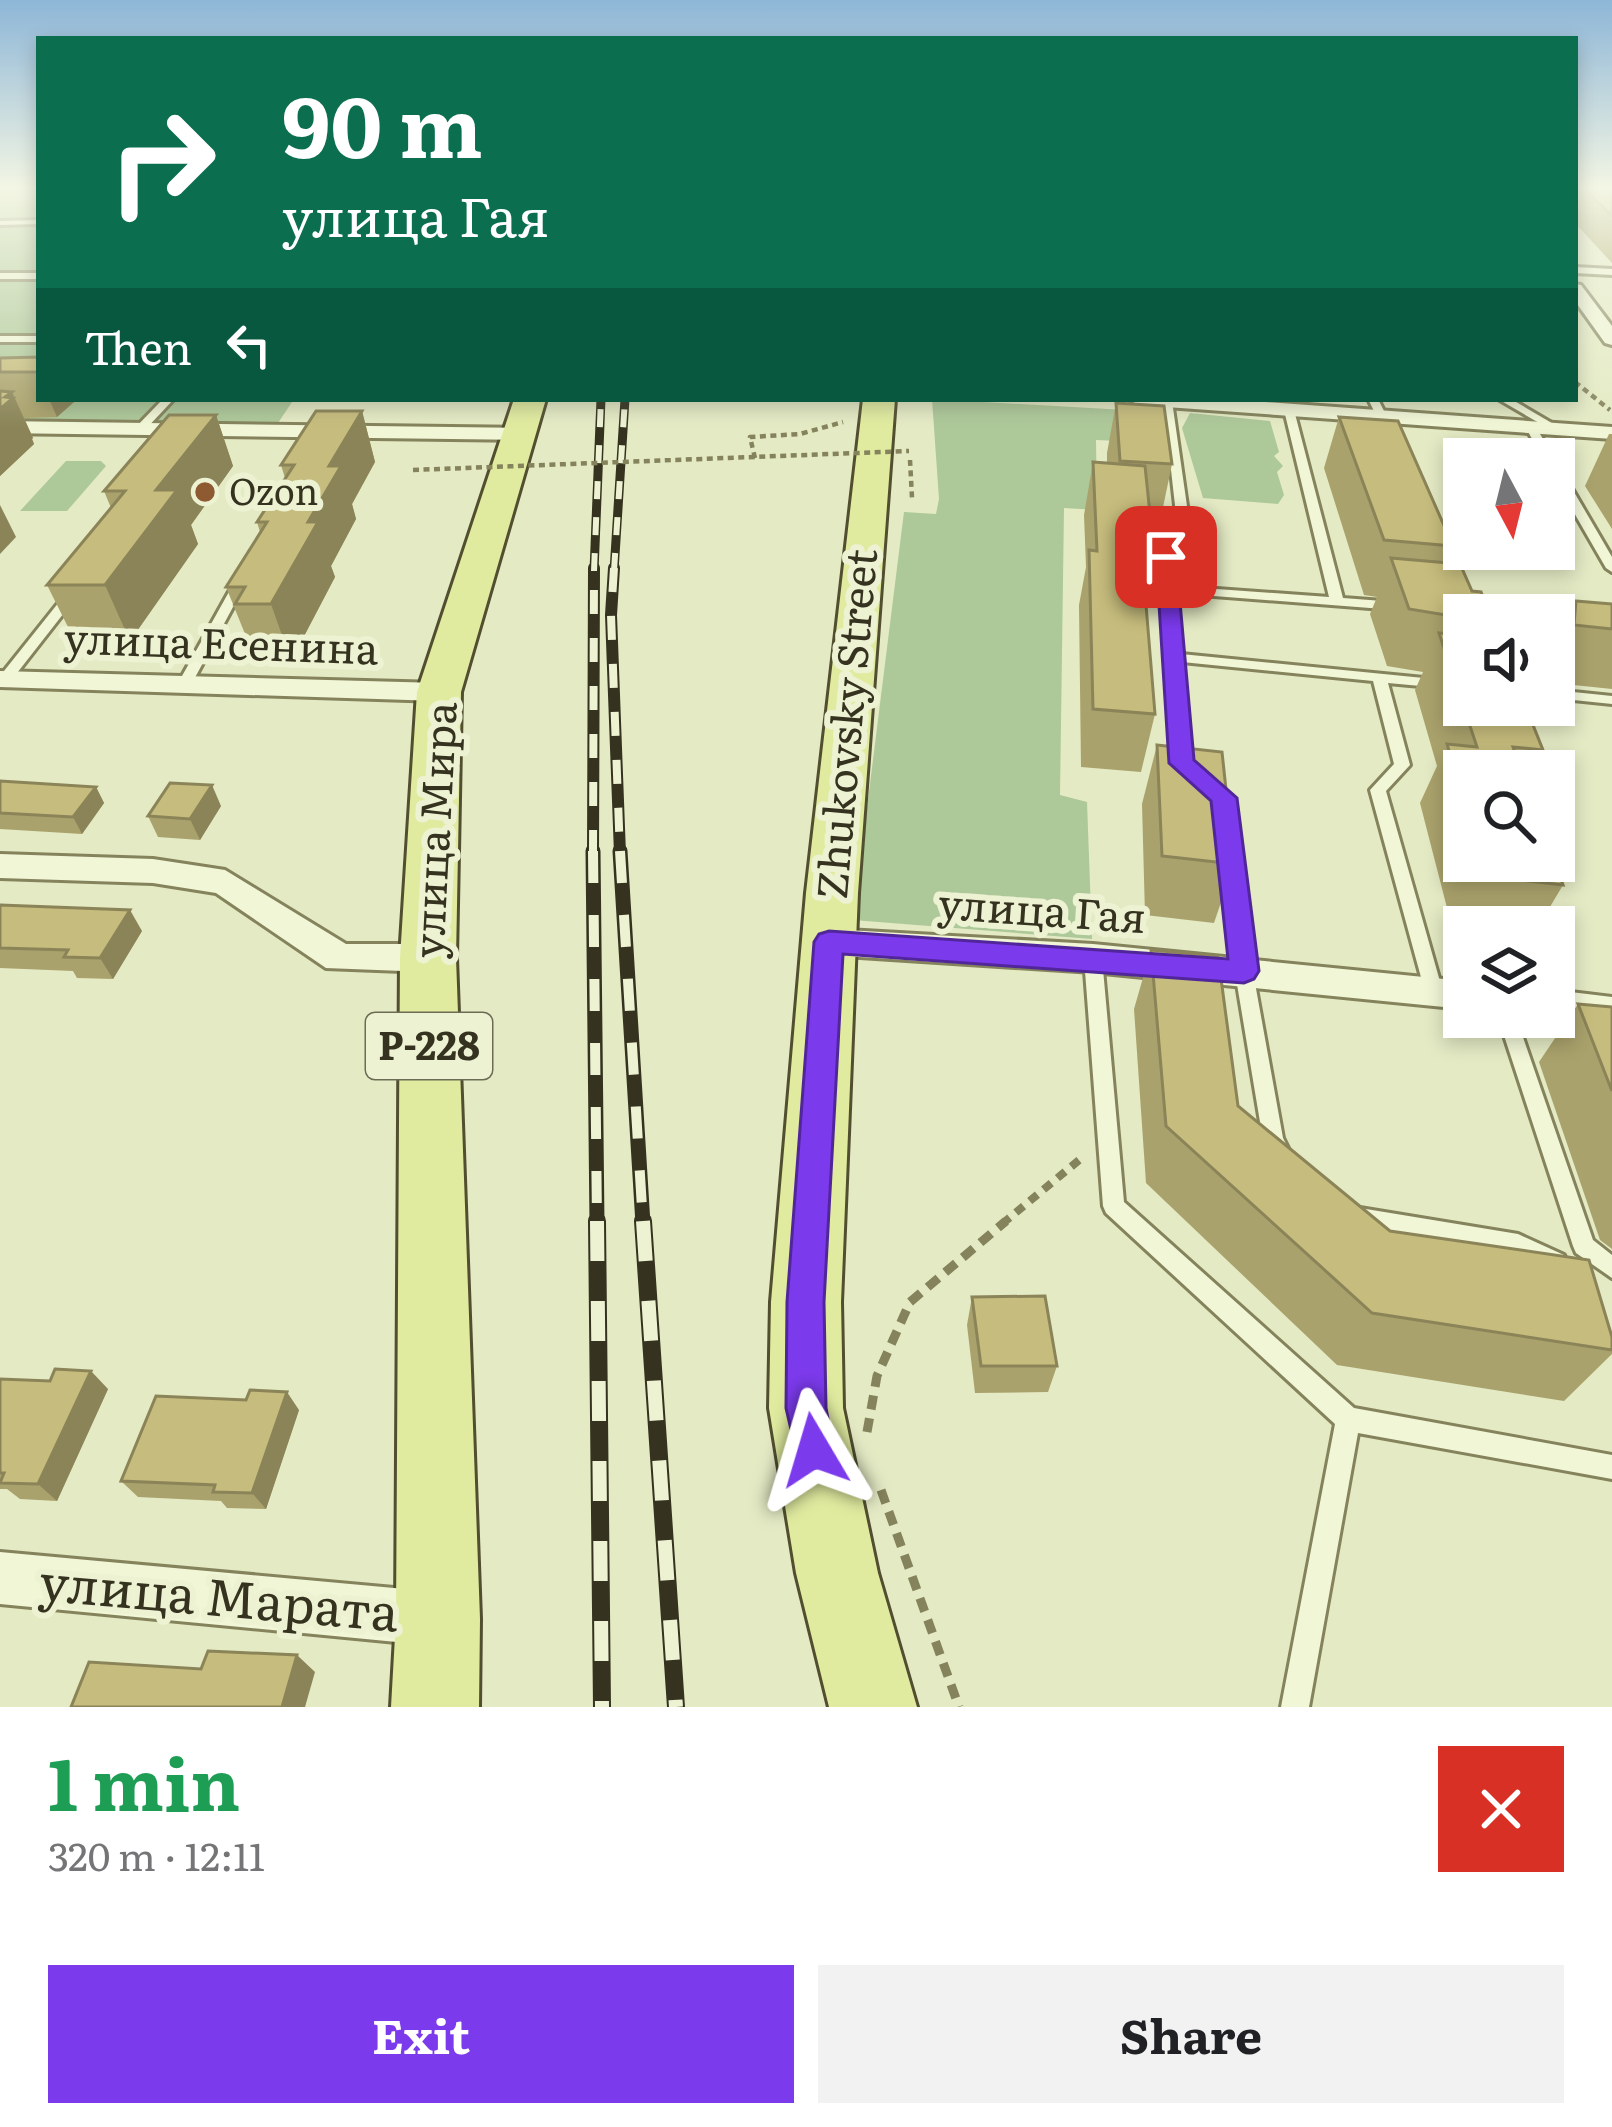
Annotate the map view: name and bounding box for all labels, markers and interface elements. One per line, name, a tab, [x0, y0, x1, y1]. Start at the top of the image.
text: 90 m	[282, 59, 483, 184]
icon: right	[84, 84, 240, 240]
text: улица Гая	[282, 173, 549, 254]
text: Then	[84, 312, 192, 379]
icon: left	[216, 312, 282, 378]
north arrow	[1443, 438, 1575, 570]
map controls	[1443, 438, 1575, 1038]
place label: Ozon	[229, 463, 318, 516]
marker: Ozon	[192, 479, 218, 505]
pin	[1115, 506, 1217, 608]
icon: arrive	[1133, 524, 1199, 590]
street label: Zhukovsky Street	[798, 546, 890, 901]
button: sound	[1443, 594, 1575, 726]
street label: улица Есенина	[63, 605, 380, 677]
street label: улица Мира	[394, 700, 470, 960]
button: search	[1443, 750, 1575, 882]
street label: улица Гая	[936, 870, 1148, 946]
button: layers	[1443, 906, 1575, 1038]
road number: Р-228	[366, 1013, 492, 1079]
position arrow	[751, 1387, 877, 1513]
street label: улица Марата	[37, 1540, 403, 1648]
text: 1 min	[48, 1726, 240, 1833]
button: close	[1438, 1746, 1564, 1872]
text: 320 m · 12:11	[48, 1825, 265, 1883]
button: Exit	[48, 1965, 794, 2103]
button: Share	[818, 1965, 1564, 2103]

